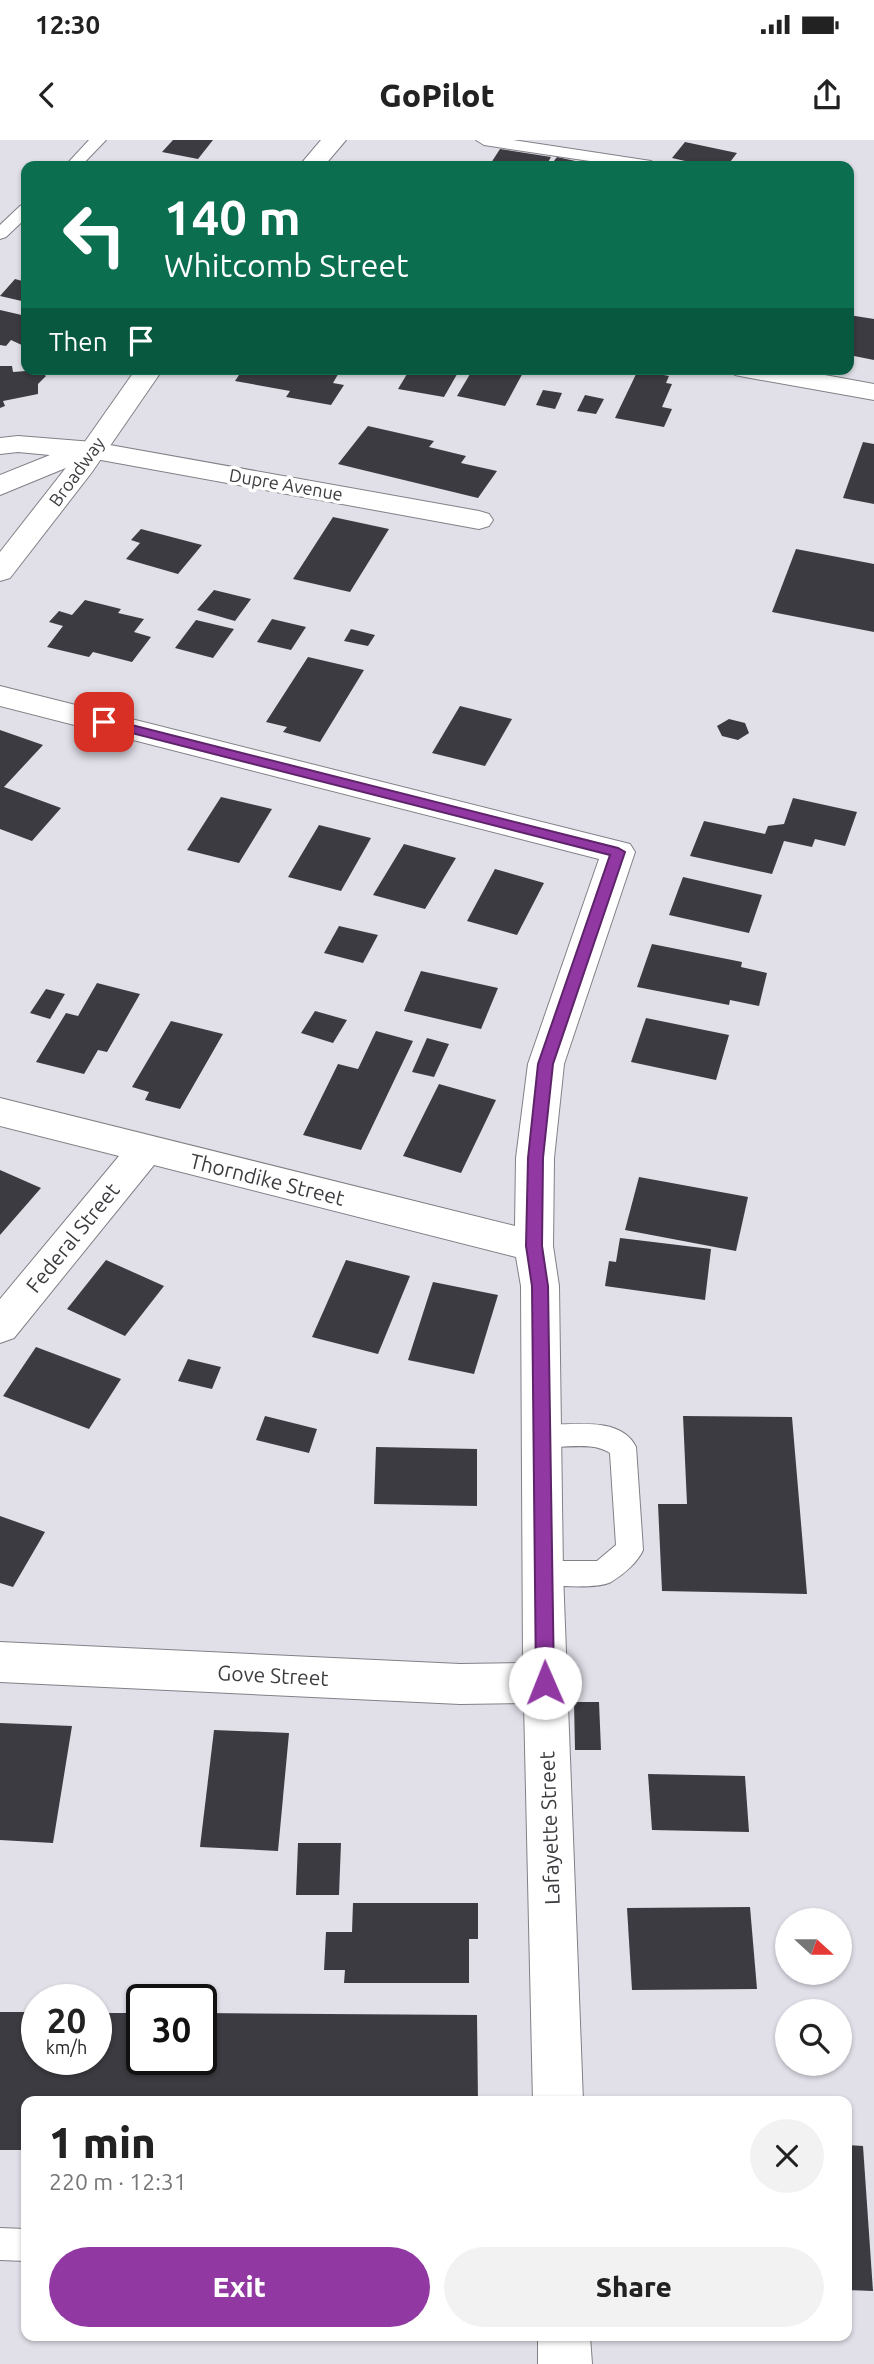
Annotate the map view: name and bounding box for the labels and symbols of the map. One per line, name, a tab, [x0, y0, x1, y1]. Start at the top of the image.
street label: Broadway	[44, 433, 108, 510]
street label: Dupre Avenue	[228, 464, 345, 504]
pin	[74, 692, 134, 752]
street label: Thorndike Street	[187, 1148, 347, 1210]
street label: Federal Street	[21, 1178, 124, 1297]
position arrow	[508, 1646, 582, 1720]
street label: Gove Street	[217, 1660, 329, 1690]
street label: Lafayette Street	[534, 1751, 564, 1905]
north arrow	[775, 1908, 852, 1984]
speed limit sign: 30	[126, 1984, 217, 2075]

